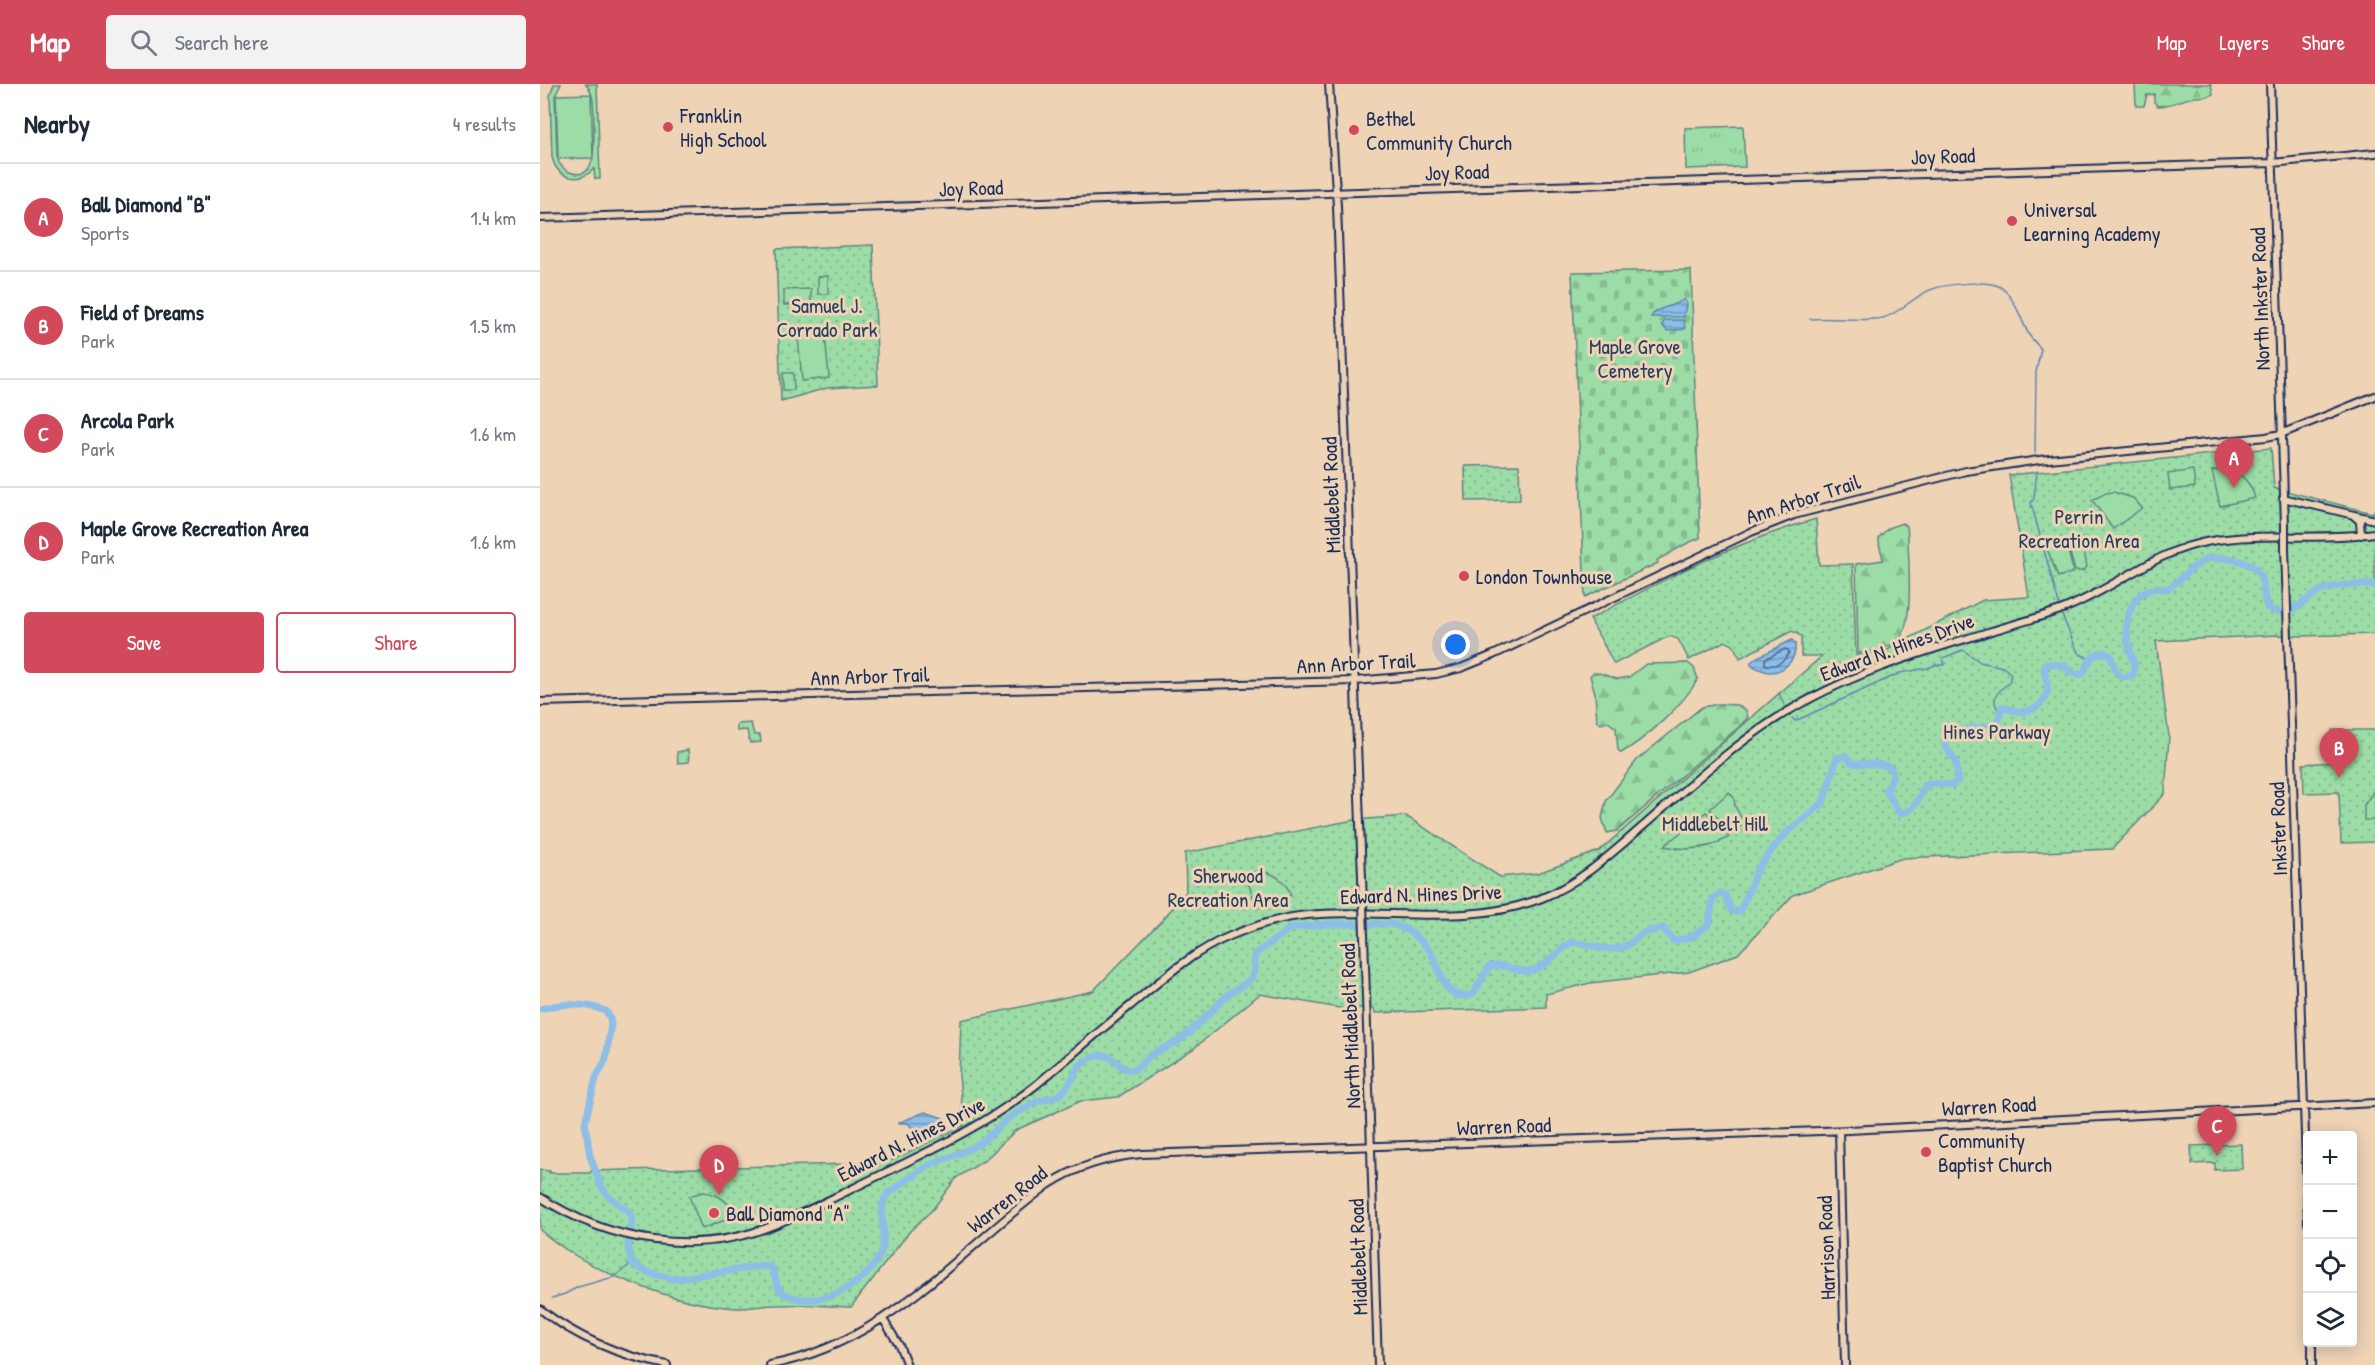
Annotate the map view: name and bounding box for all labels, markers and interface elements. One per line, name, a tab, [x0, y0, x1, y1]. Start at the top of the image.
search box	[106, 15, 526, 69]
text: Map	[30, 23, 70, 61]
icon: search	[127, 26, 160, 59]
text: Search here	[175, 27, 269, 57]
text: Map	[2157, 28, 2186, 57]
text: Layers	[2219, 28, 2269, 57]
text: Share	[2302, 28, 2345, 57]
place label: Franklin High School	[679, 101, 767, 154]
place label: Bethel Community Church	[1366, 104, 1512, 157]
text: Nearby	[24, 106, 90, 141]
text: 4 results	[453, 110, 516, 137]
marker: Franklin High School	[661, 120, 675, 134]
marker: Bethel Community Church	[1347, 123, 1361, 137]
street label: Joy Road	[1910, 140, 1976, 172]
street label: Joy Road	[1424, 156, 1490, 188]
street label: Joy Road	[938, 172, 1004, 204]
text: Ball Diamond "B"	[81, 189, 211, 219]
place label: Universal Learning Academy	[2024, 195, 2161, 248]
text: A	[39, 204, 48, 231]
text: 1.4 km	[470, 204, 516, 231]
marker: Universal Learning Academy	[2005, 214, 2019, 228]
text: Sports	[81, 219, 129, 246]
street label: North Inkster Road	[2243, 227, 2277, 371]
park label: Samuel J. Corrado Park	[777, 291, 878, 344]
text: Field of Dreams	[81, 297, 204, 327]
text: B	[38, 312, 49, 339]
text: 1.5 km	[470, 312, 516, 339]
text: Park	[81, 327, 114, 354]
park label: Maple Grove Cemetery	[1589, 332, 1681, 385]
text: Arcola Park	[81, 405, 174, 435]
text: C	[38, 420, 49, 447]
text: 1.6 km	[470, 420, 516, 447]
text: Park	[81, 435, 114, 462]
street label: Middlebelt Road	[1314, 436, 1348, 554]
pin: A	[2214, 438, 2254, 488]
street label: Ann Arbor Trail	[1742, 467, 1864, 531]
park label: Perrin Recreation Area	[2019, 502, 2139, 555]
text: Maple Grove Recreation Area	[81, 513, 308, 543]
text: D	[39, 528, 48, 555]
text: 1.6 km	[470, 528, 516, 555]
text: Park	[81, 543, 114, 570]
place label: London Townhouse	[1476, 562, 1612, 591]
marker: London Townhouse	[1457, 569, 1471, 583]
street label: Edward N. Hines Drive	[1816, 606, 1978, 688]
button: Save	[24, 612, 264, 673]
button: Share	[276, 612, 516, 673]
your location	[1441, 630, 1470, 659]
street label: Ann Arbor Trail	[1296, 645, 1417, 681]
street label: Ann Arbor Trail	[810, 659, 930, 693]
park label: Hines Parkway	[1943, 717, 2051, 746]
pin: B	[2320, 728, 2358, 778]
street label: Inkster Road	[2262, 781, 2294, 877]
park label: Middlebelt Hill	[1662, 809, 1769, 838]
park label: Sherwood Recreation Area	[1168, 861, 1288, 914]
street label: Edward N. Hines Drive	[1340, 877, 1502, 911]
street label: North Middlebelt Road	[1333, 943, 1367, 1109]
street label: Edward N. Hines Drive	[832, 1089, 990, 1189]
street label: Warren Road	[1941, 1089, 2037, 1123]
pin: C	[2198, 1106, 2236, 1156]
street label: Warren Road	[1456, 1110, 1552, 1142]
place label: Community Baptist Church	[1938, 1126, 2052, 1179]
map controls	[2303, 1131, 2357, 1347]
button: +	[2303, 1131, 2357, 1185]
marker: Community Baptist Church	[1919, 1145, 1933, 1159]
pin: D	[700, 1146, 738, 1195]
street label: Warren Road	[961, 1159, 1053, 1239]
button: −	[2303, 1185, 2357, 1239]
street label: Harrison Road	[1810, 1195, 1842, 1301]
street label: Middlebelt Road	[1341, 1198, 1375, 1316]
place label: Ball Diamond "A"	[726, 1199, 850, 1228]
marker: Ball Diamond "A"	[707, 1206, 721, 1220]
button: locate	[2303, 1239, 2357, 1293]
button: layers	[2303, 1293, 2357, 1347]

